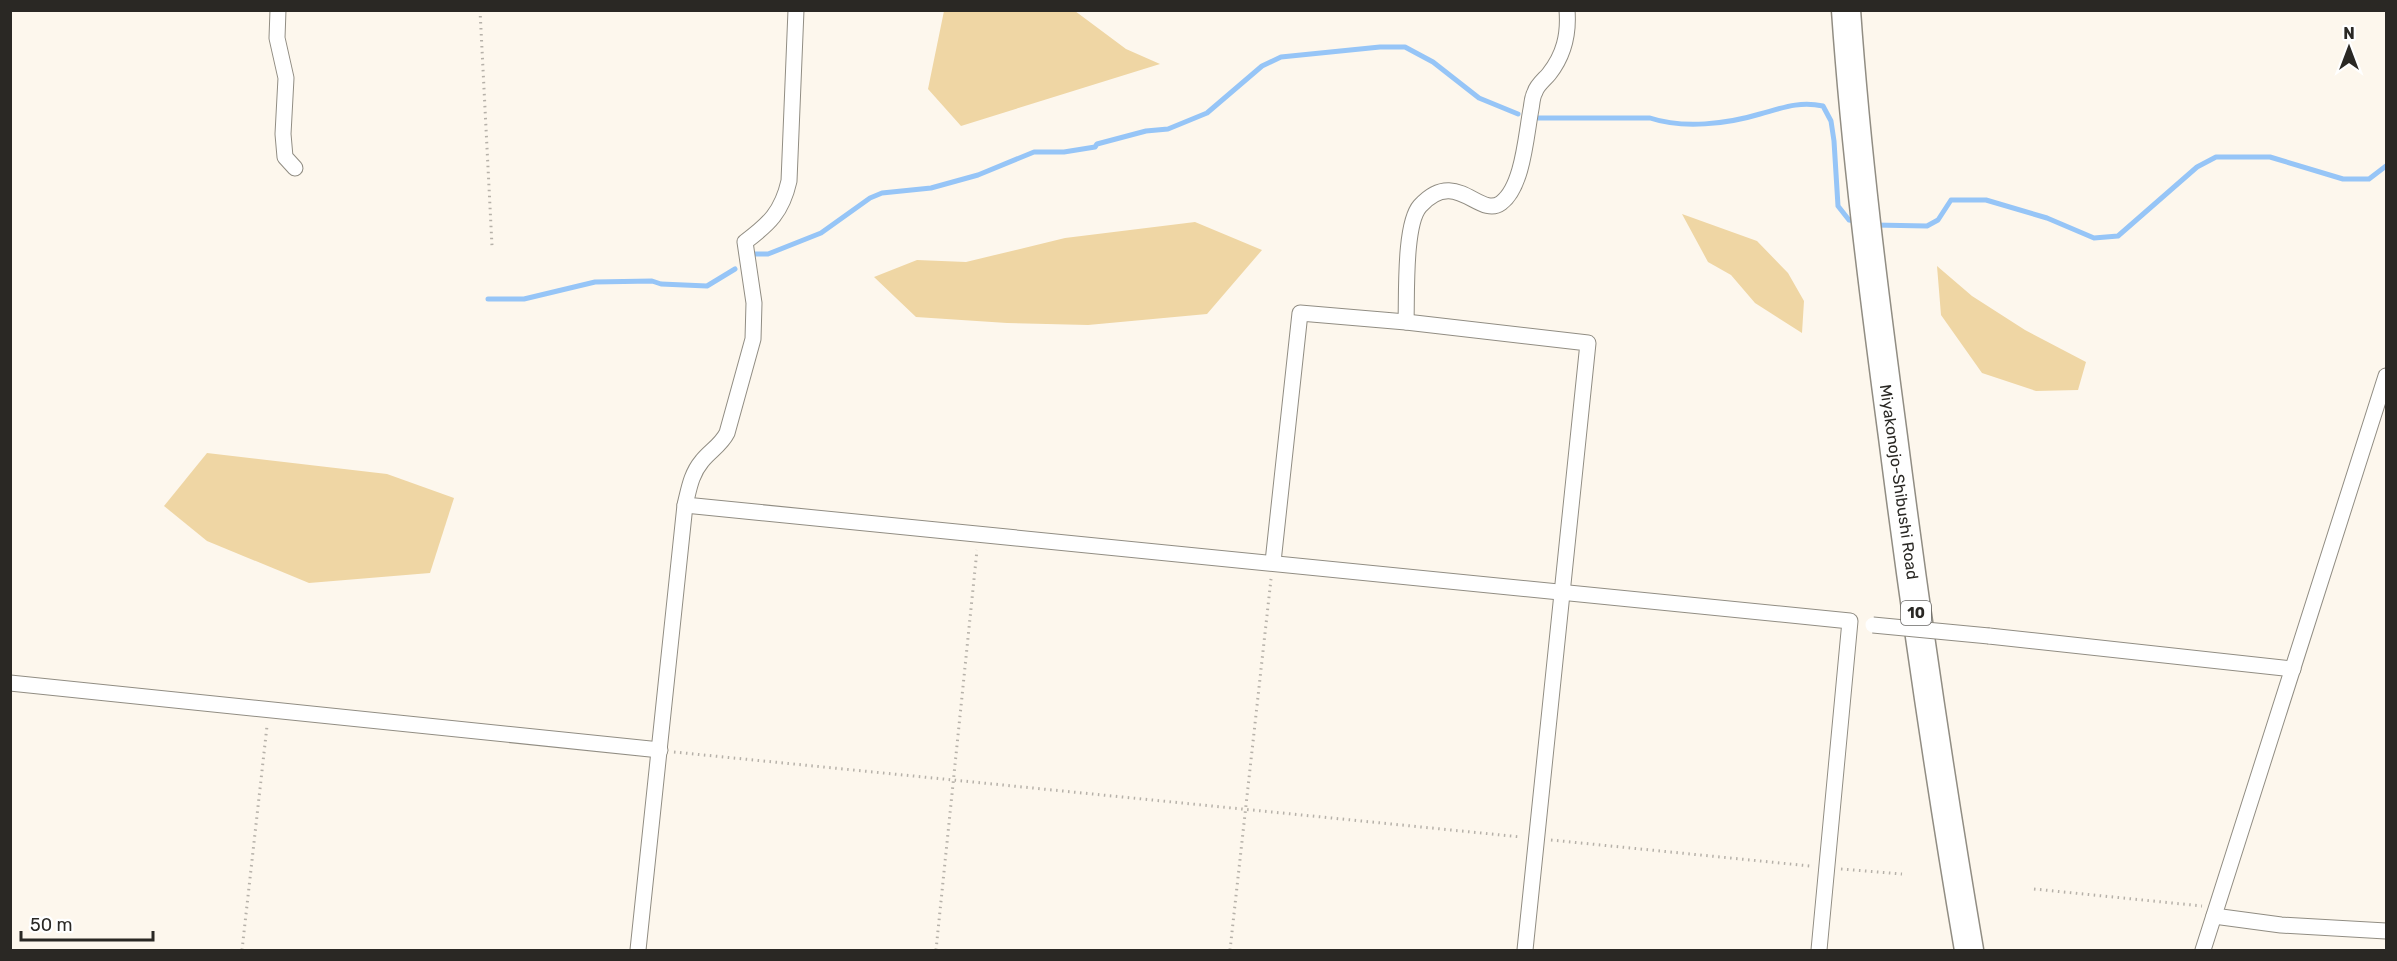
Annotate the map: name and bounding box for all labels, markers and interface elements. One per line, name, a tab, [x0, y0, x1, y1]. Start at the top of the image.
north arrow	[2319, 18, 2379, 78]
text: N	[2343, 24, 2355, 43]
street label: Miyakonojo-Shibushi Road	[1876, 383, 1922, 581]
road number: 10	[1901, 601, 1931, 625]
scale bar	[21, 904, 153, 942]
text: 50 m	[30, 914, 73, 936]

